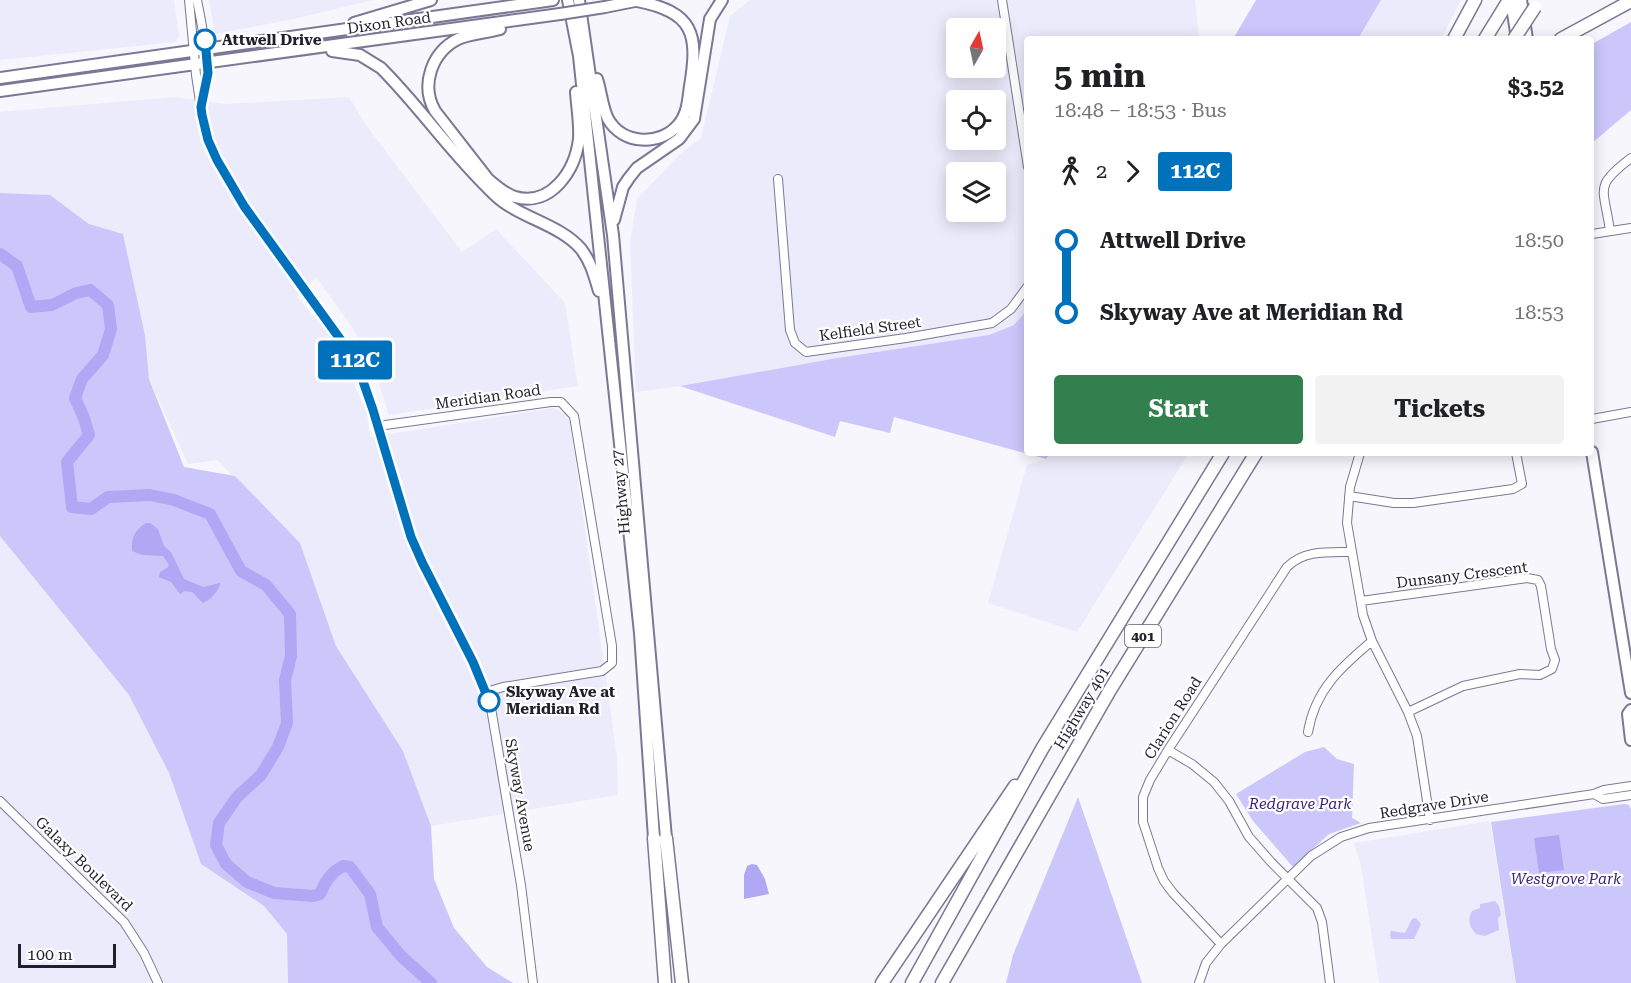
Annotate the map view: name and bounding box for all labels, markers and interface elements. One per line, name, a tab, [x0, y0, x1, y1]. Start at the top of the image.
street label: Dixon Road	[346, 8, 432, 38]
north arrow	[946, 18, 1006, 78]
map controls	[946, 18, 1006, 222]
marker: Attwell Drive	[194, 29, 216, 51]
place label: Attwell Drive	[222, 31, 322, 49]
text: 5 min	[1054, 56, 1146, 95]
text: $3.52	[1508, 75, 1564, 100]
button: locate	[946, 90, 1006, 150]
text: 18:48 – 18:53 · Bus	[1054, 98, 1226, 122]
icon: walk	[1054, 155, 1087, 188]
icon: forward	[1116, 155, 1149, 188]
text: 2	[1096, 159, 1107, 183]
text: 112C	[1170, 159, 1220, 183]
button: layers	[946, 162, 1006, 222]
text: Attwell Drive	[1100, 228, 1246, 253]
text: 18:50	[1514, 228, 1564, 252]
text: Skyway Ave at Meridian Rd	[1100, 300, 1403, 325]
text: 18:53	[1514, 300, 1564, 324]
street label: Kelfield Street	[818, 313, 922, 345]
line badge: 112C	[313, 340, 397, 380]
text: 112C	[330, 348, 380, 372]
button: Start	[1054, 375, 1303, 444]
button: Tickets	[1315, 375, 1564, 444]
street label: Meridian Road	[434, 381, 542, 413]
street label: Highway 27	[608, 449, 634, 535]
street label: Dunsany Crescent	[1395, 558, 1529, 592]
road number: 401	[1125, 625, 1161, 647]
street label: Highway 401	[1050, 663, 1114, 753]
street label: Clarion Road	[1140, 673, 1206, 763]
place label: Skyway Ave at Meridian Rd	[506, 683, 615, 718]
marker: Skyway Ave at Meridian Rd	[478, 690, 500, 712]
street label: Skyway Avenue	[501, 737, 539, 853]
street label: Redgrave Drive	[1378, 788, 1490, 822]
park label: Redgrave Park	[1248, 795, 1352, 813]
street label: Galaxy Boulevard	[32, 813, 137, 915]
park label: Westgrove Park	[1511, 870, 1622, 888]
scale bar	[18, 941, 116, 968]
text: 100 m	[27, 945, 73, 964]

